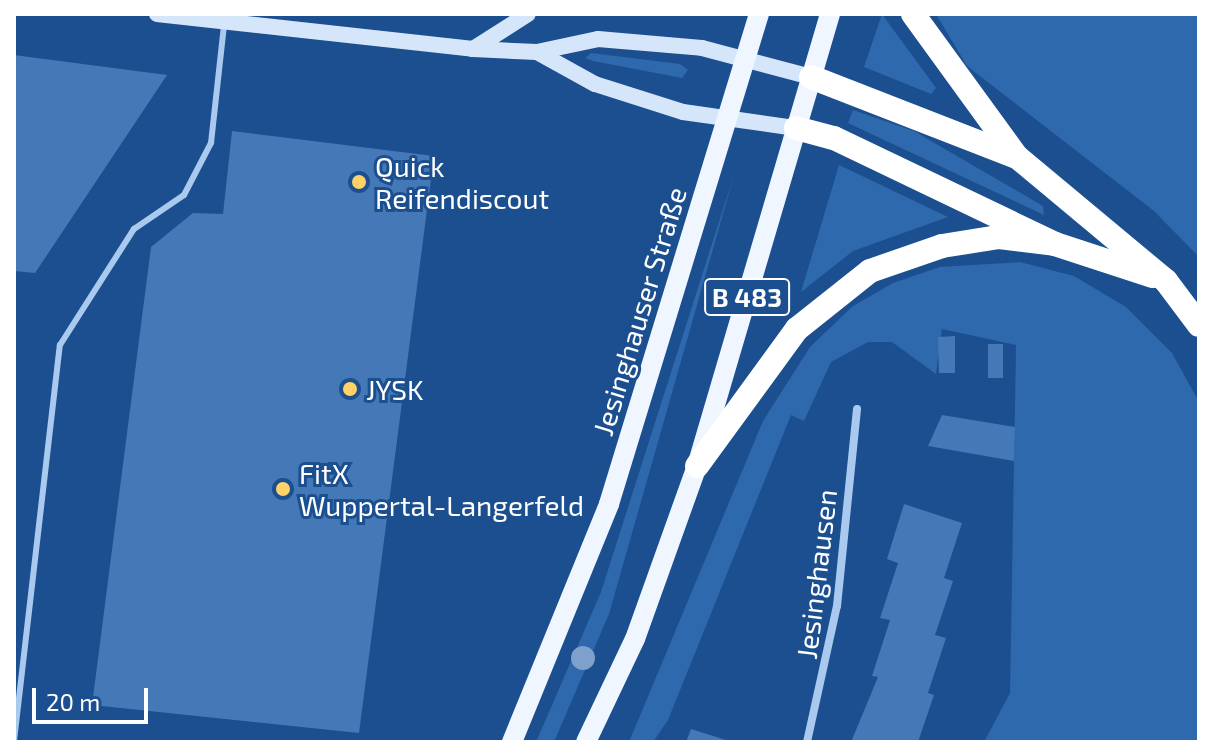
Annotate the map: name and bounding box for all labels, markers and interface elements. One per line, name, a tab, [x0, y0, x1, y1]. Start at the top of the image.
place label: Quick Reifendiscout	[375, 149, 549, 215]
marker: Quick Reifendiscout	[350, 173, 368, 191]
street label: Jesinghauser Straße	[585, 182, 693, 440]
road number: B 483	[703, 275, 791, 319]
place label: JYSK	[366, 372, 424, 406]
marker: JYSK	[341, 380, 359, 398]
place label: FitX Wuppertal-Langerfeld	[299, 456, 584, 522]
marker: FitX Wuppertal-Langerfeld	[274, 480, 292, 498]
street label: Jesinghausen	[789, 487, 843, 661]
scale bar	[36, 672, 152, 722]
text: 20 m	[46, 687, 100, 716]

